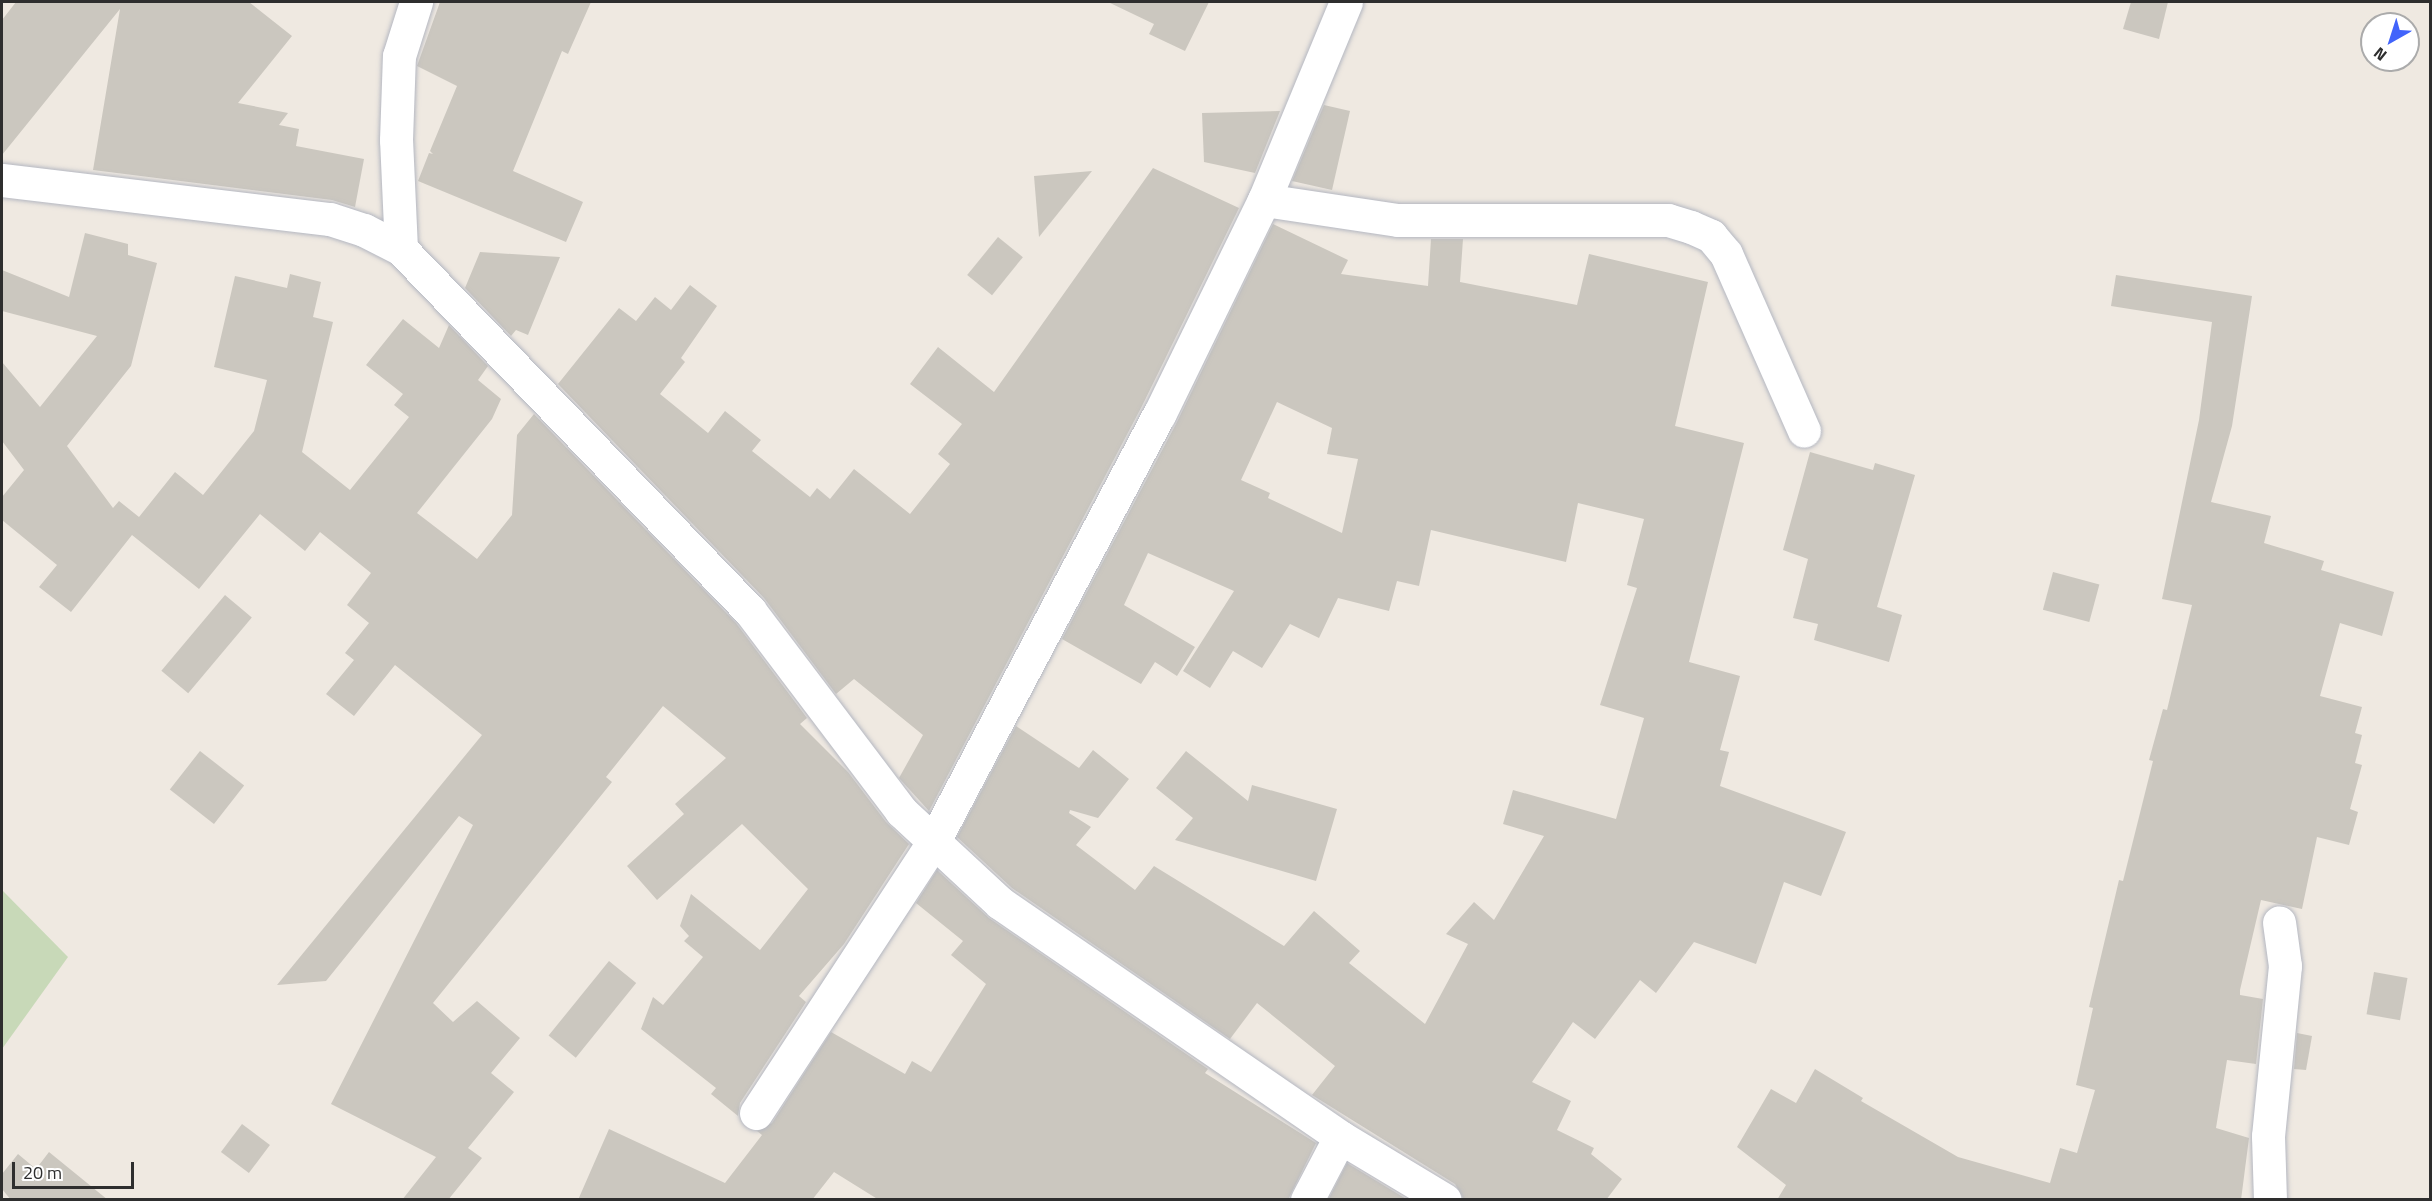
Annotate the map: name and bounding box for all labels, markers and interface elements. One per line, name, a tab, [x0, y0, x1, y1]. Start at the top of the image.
north arrow	[2360, 12, 2420, 72]
text: N	[2368, 42, 2392, 67]
scale bar	[15, 1150, 136, 1188]
text: 20 m	[23, 1159, 62, 1186]

